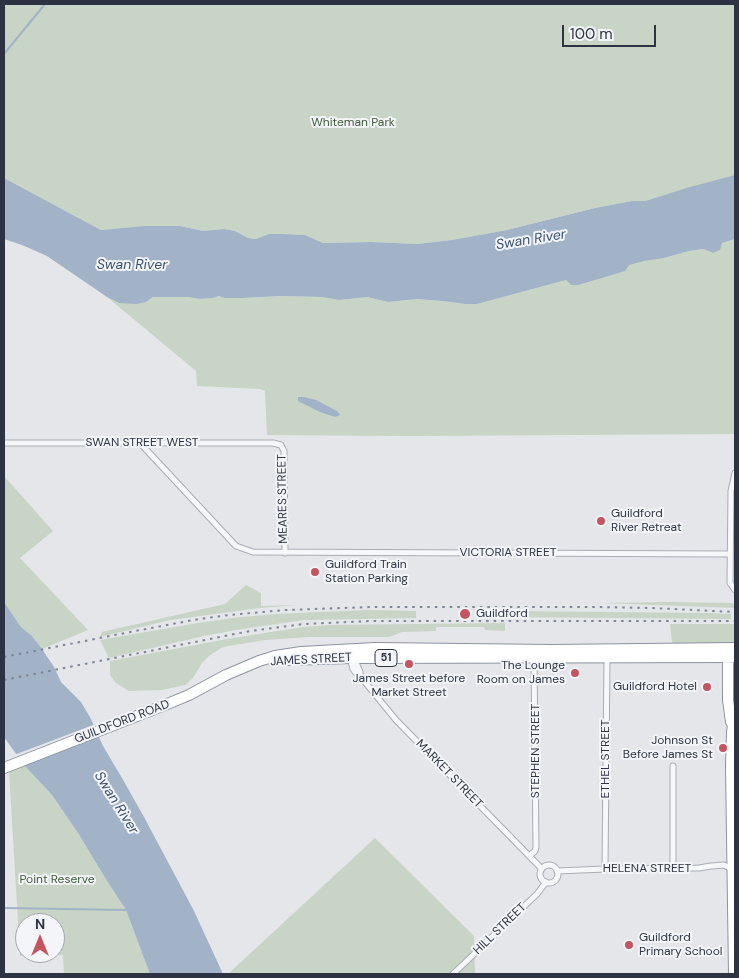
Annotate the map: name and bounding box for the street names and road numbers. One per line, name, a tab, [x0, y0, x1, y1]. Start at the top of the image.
street label: SWAN STREET WEST	[86, 436, 198, 450]
street label: MEARES STREET	[275, 454, 291, 544]
street label: VICTORIA STREET	[460, 546, 556, 560]
road number: 51	[375, 650, 397, 666]
street label: JAMES STREET	[270, 651, 352, 669]
street label: GUILDFORD ROAD	[72, 697, 172, 747]
street label: STEPHEN STREET	[529, 704, 543, 798]
street label: ETHEL STREET	[599, 720, 613, 798]
street label: MARKET STREET	[413, 737, 485, 811]
street label: HELENA STREET	[603, 862, 691, 876]
street label: HILL STREET	[471, 900, 529, 958]

